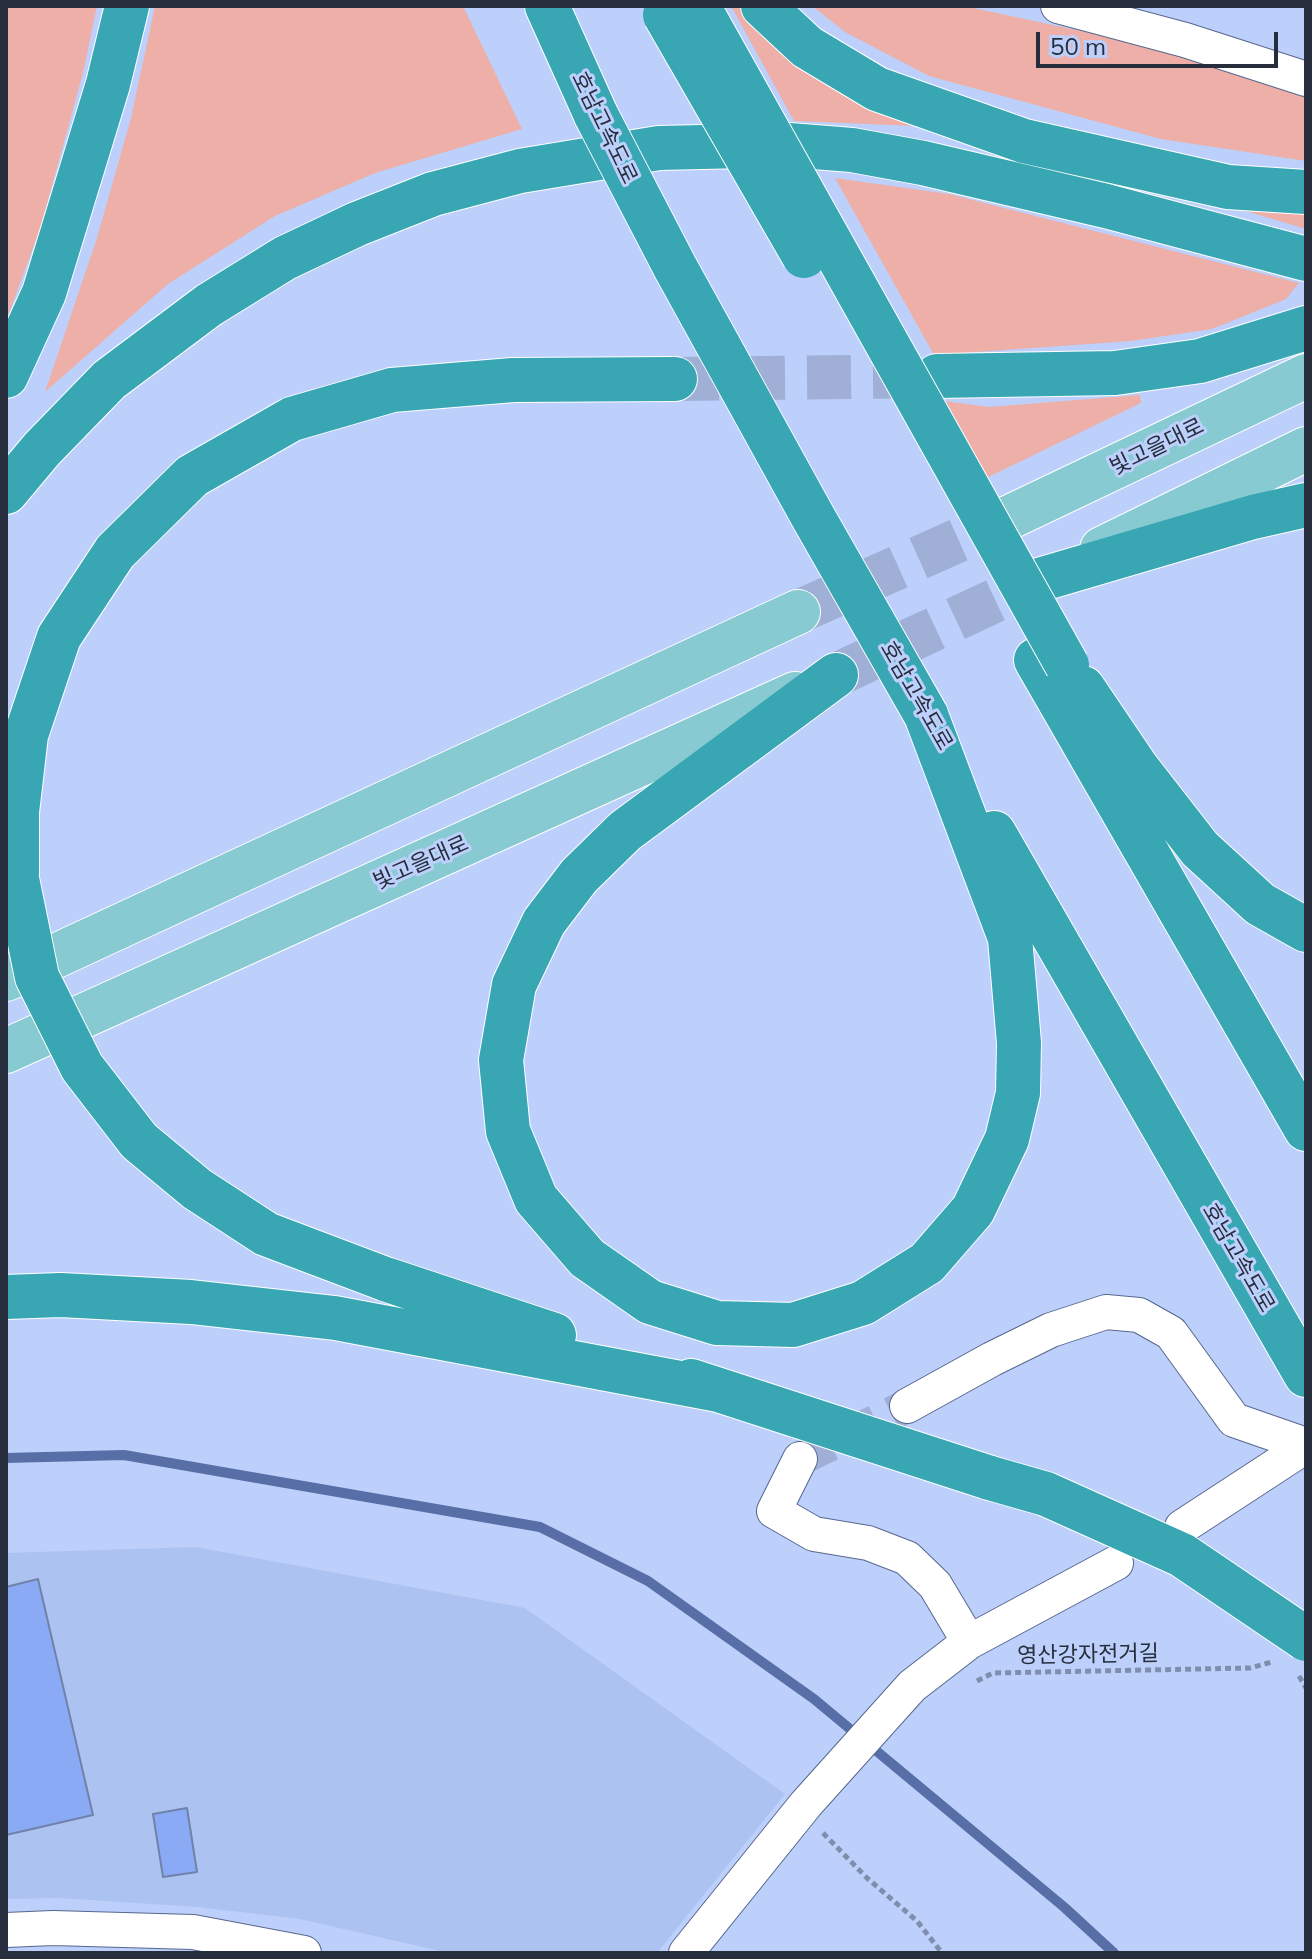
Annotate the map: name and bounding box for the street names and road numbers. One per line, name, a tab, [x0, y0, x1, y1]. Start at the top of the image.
street label: 호남고속도로	[566, 68, 642, 188]
street label: 빛고을대로	[1106, 413, 1208, 481]
street label: 호남고속도로	[874, 637, 958, 755]
street label: 빛고을대로	[369, 830, 473, 896]
street label: 호남고속도로	[1196, 1199, 1280, 1317]
street label: 영산강자전거길	[1017, 1641, 1159, 1669]

